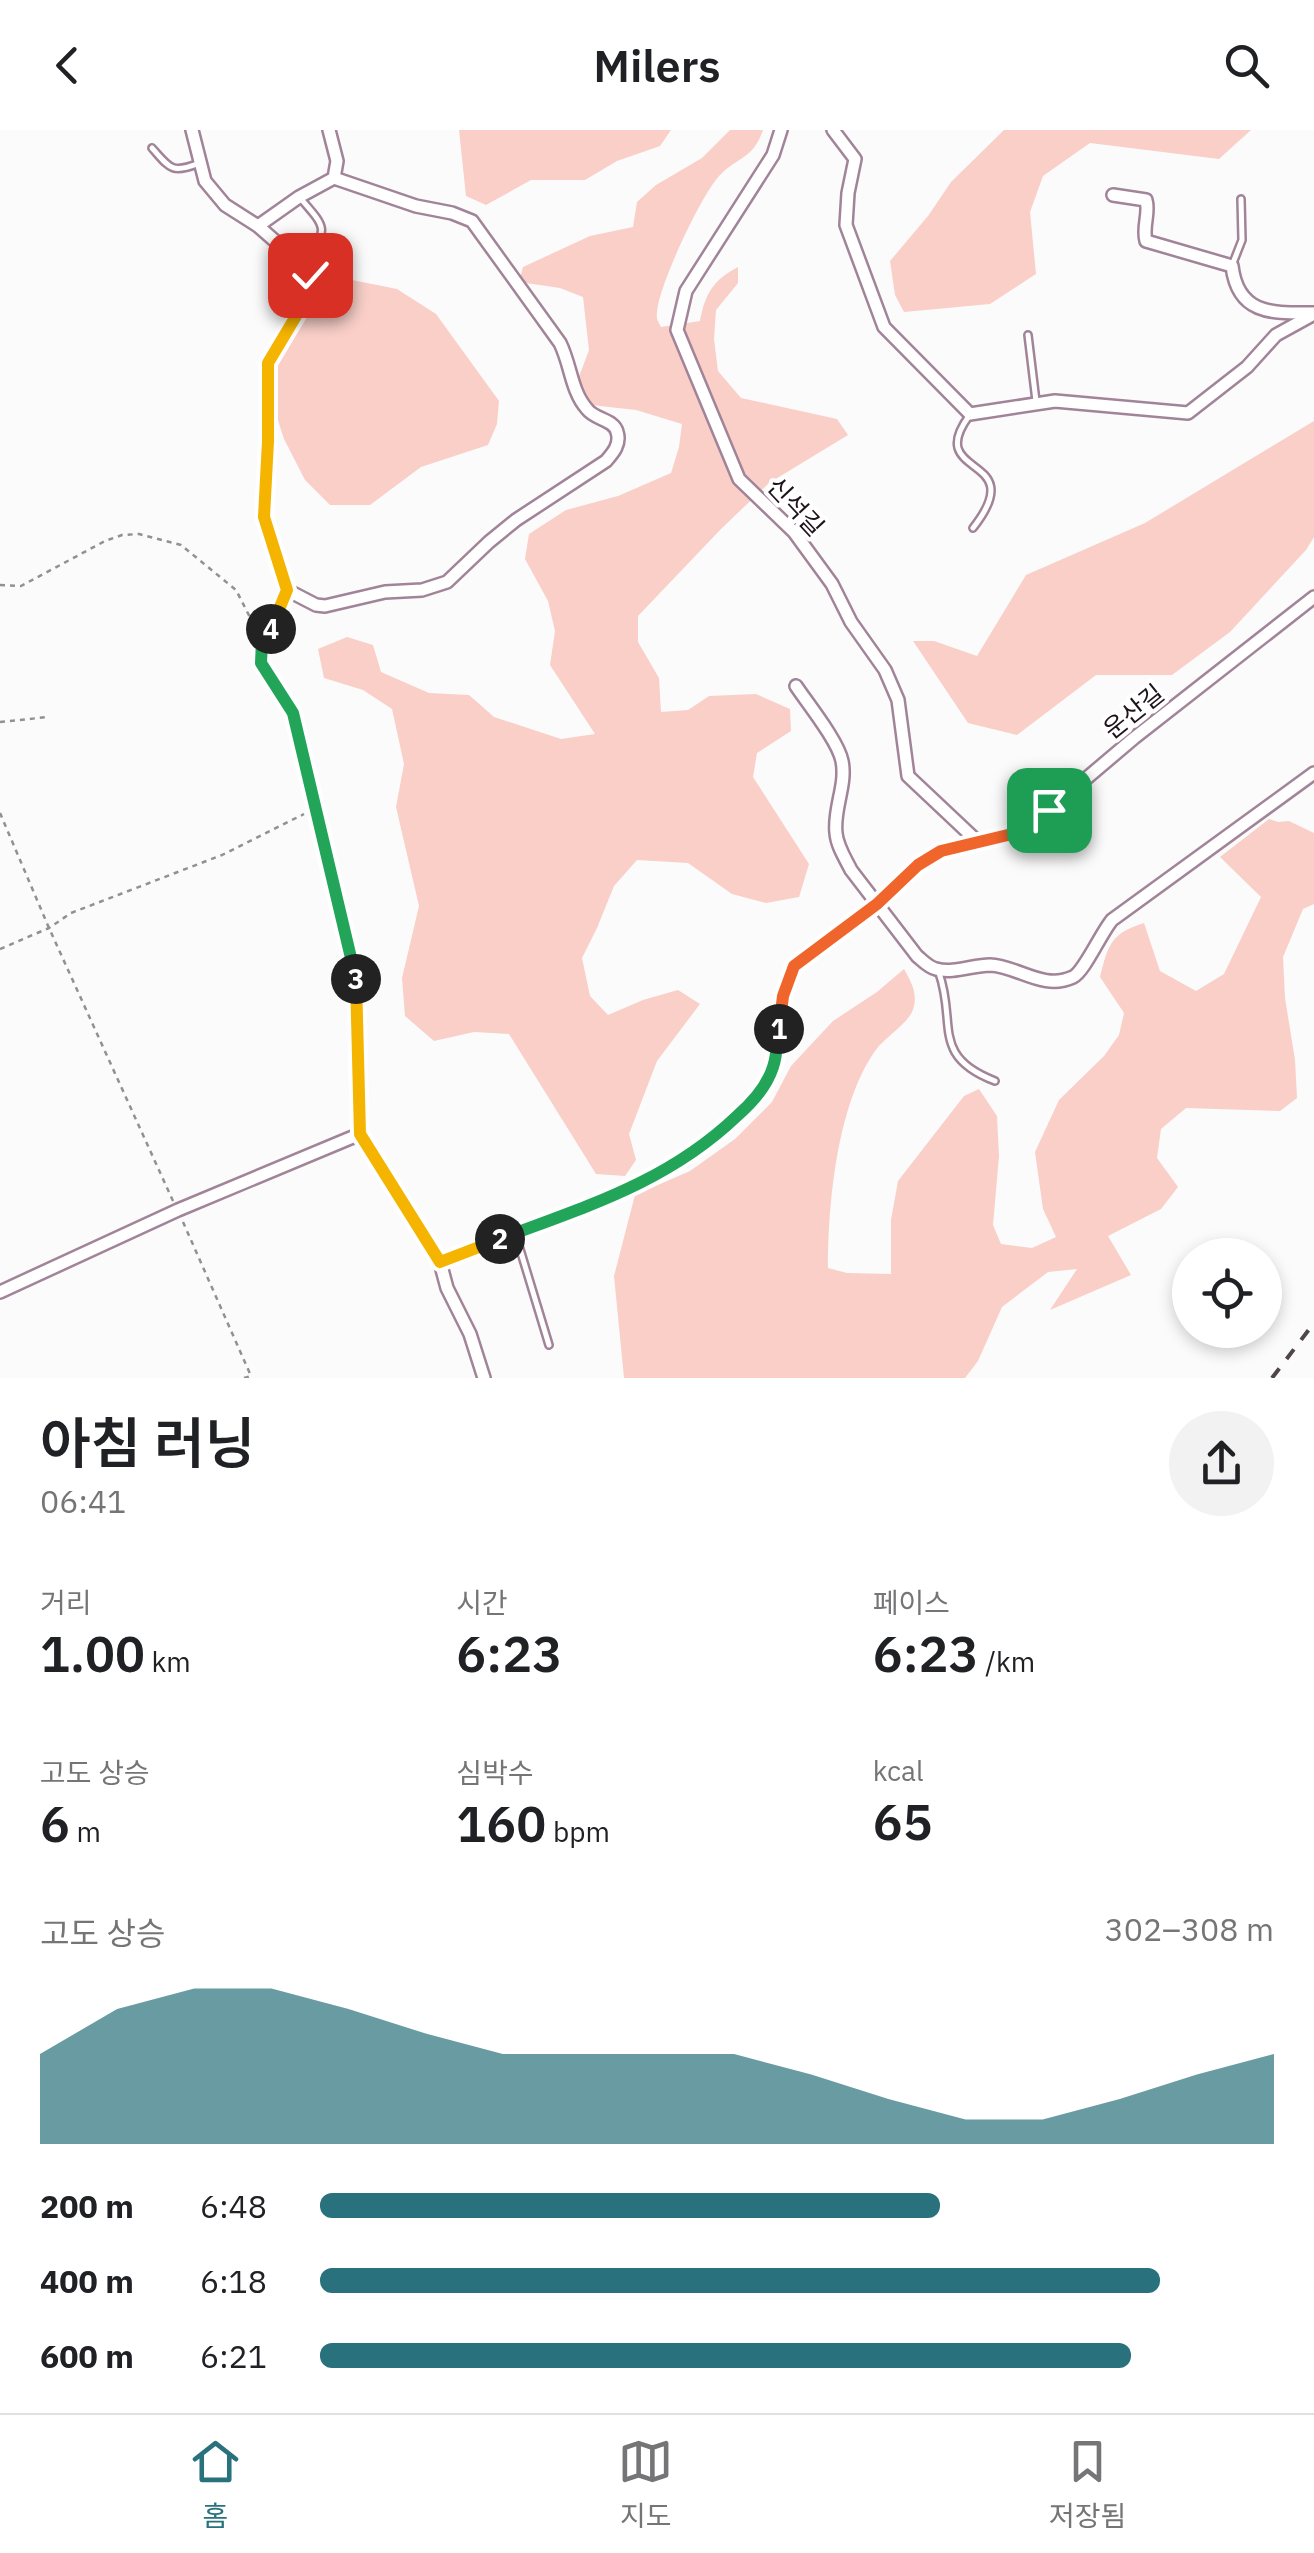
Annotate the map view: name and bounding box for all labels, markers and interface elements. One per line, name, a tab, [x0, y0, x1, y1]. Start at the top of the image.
text: Milers	[593, 36, 721, 94]
icon: back	[40, 38, 95, 93]
icon: search	[1219, 38, 1274, 93]
pin	[268, 233, 353, 318]
icon: check	[283, 248, 338, 303]
street label: 신석길	[760, 470, 832, 542]
pin: 4	[246, 604, 296, 654]
text: 4	[263, 610, 279, 647]
street label: 운산길	[1096, 676, 1170, 746]
pin	[1007, 768, 1092, 853]
icon: arrive	[1022, 783, 1077, 838]
pin: 3	[331, 954, 381, 1004]
text: 3	[348, 960, 364, 997]
pin: 1	[754, 1004, 804, 1054]
text: 1	[771, 1010, 787, 1047]
pin: 2	[475, 1214, 525, 1264]
text: 2	[492, 1220, 508, 1257]
map controls	[1172, 1238, 1282, 1348]
button: locate	[1172, 1238, 1282, 1348]
text: 아침 러닝	[40, 1407, 255, 1478]
button: share	[1169, 1411, 1274, 1516]
text: 06:41	[40, 1480, 126, 1522]
text: 거리	[40, 1584, 92, 1621]
text: 시간	[456, 1584, 508, 1621]
text: 페이스	[873, 1584, 950, 1621]
text: 1.00	[40, 1621, 145, 1686]
text: 6:23	[456, 1621, 562, 1686]
text: 6:23	[873, 1621, 979, 1686]
text: km	[145, 1643, 191, 1680]
text: /km	[979, 1643, 1035, 1680]
text: kcal	[873, 1752, 924, 1789]
text: 고도 상승	[40, 1754, 150, 1791]
text: 심박수	[456, 1754, 534, 1791]
text: 65	[873, 1789, 933, 1854]
text: 6	[40, 1791, 70, 1856]
text: 160	[456, 1791, 546, 1856]
text: m	[70, 1813, 101, 1850]
text: bpm	[546, 1813, 610, 1850]
text: 302–308 m	[1104, 1908, 1274, 1950]
text: 고도 상승	[40, 1912, 165, 1954]
text: 200 m	[40, 2185, 134, 2227]
text: 6:48	[200, 2185, 267, 2227]
text: 400 m	[40, 2260, 134, 2302]
text: 6:18	[200, 2260, 267, 2302]
text: 600 m	[40, 2335, 134, 2377]
text: 6:21	[200, 2335, 267, 2377]
tab: 홈	[188, 2434, 243, 2534]
tab: 지도	[618, 2434, 673, 2534]
tab: 저장됨	[1049, 2434, 1126, 2534]

